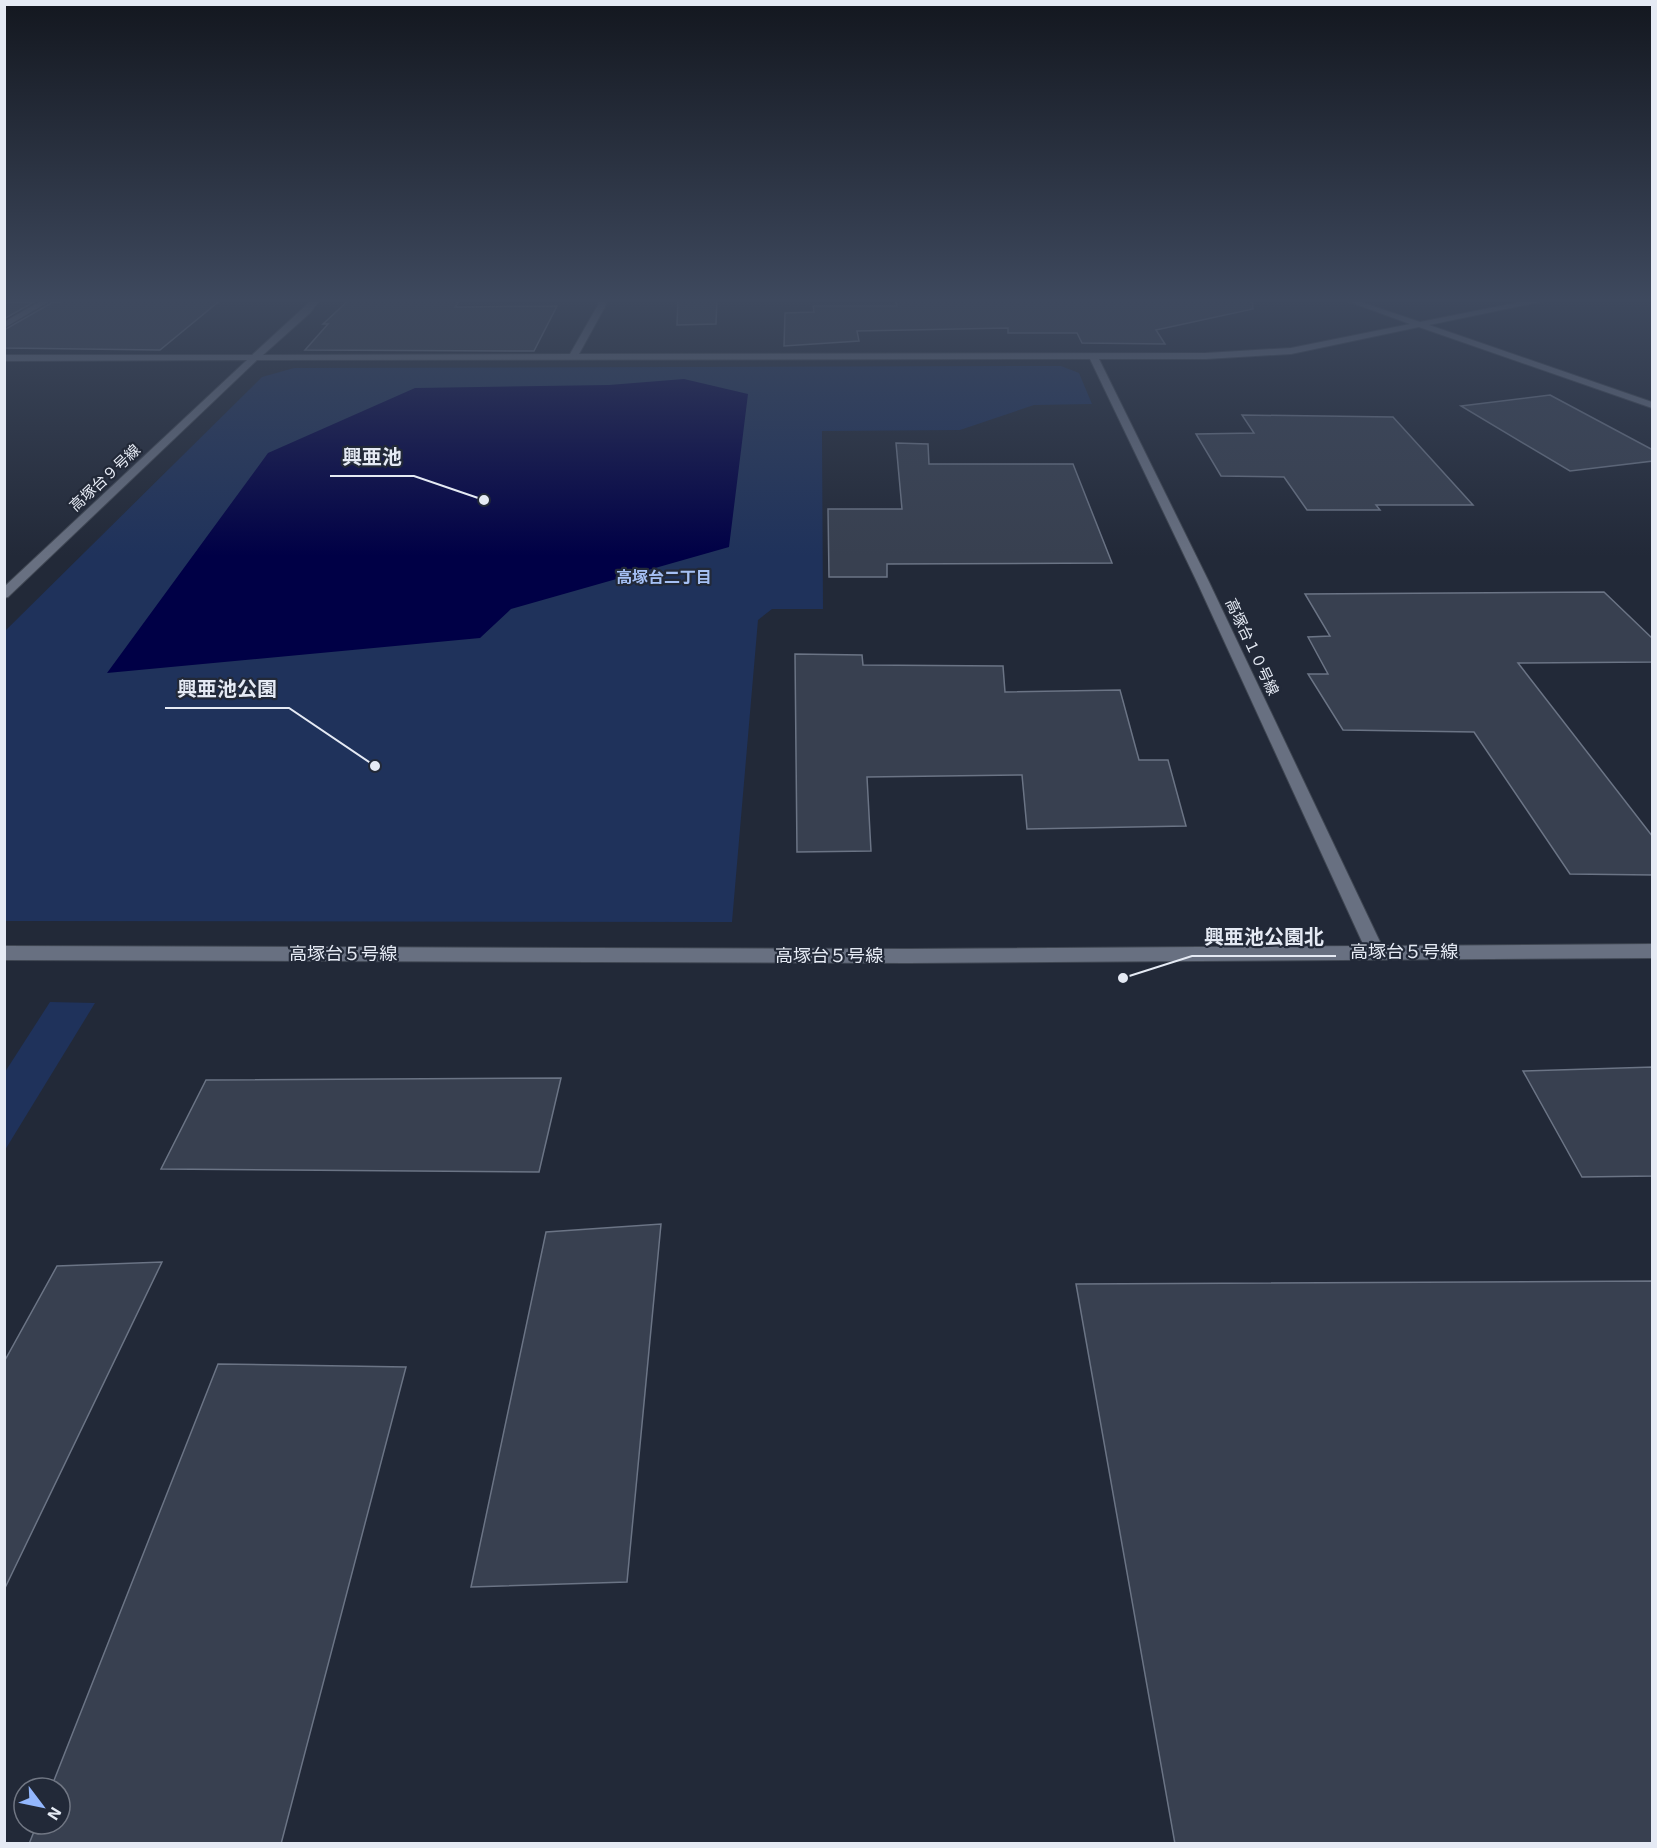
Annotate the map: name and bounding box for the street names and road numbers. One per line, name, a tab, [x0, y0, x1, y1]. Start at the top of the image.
street label: 高塚台９号線	[65, 440, 143, 515]
street label: 高塚台１０号線	[1223, 595, 1283, 698]
street label: 高塚台５号線	[1350, 940, 1458, 962]
street label: 高塚台５号線	[289, 942, 397, 964]
street label: 高塚台５号線	[775, 944, 883, 966]

